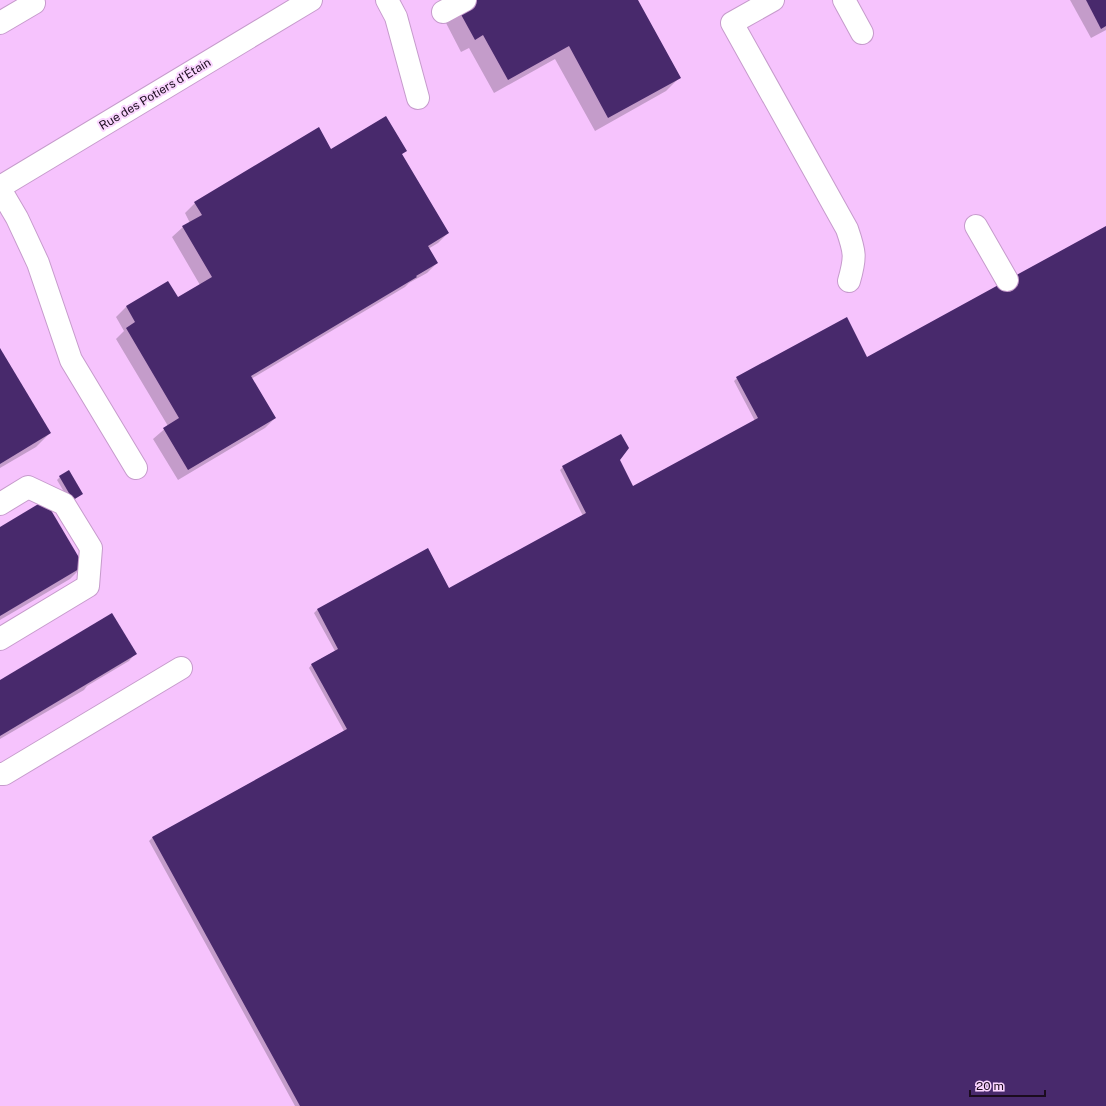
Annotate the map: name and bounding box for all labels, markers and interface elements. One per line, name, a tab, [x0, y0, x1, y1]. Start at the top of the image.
street label: Rue des Potiers d'Étain	[97, 55, 213, 133]
scale bar	[970, 1072, 1045, 1098]
text: 20 m	[976, 1079, 1004, 1093]

